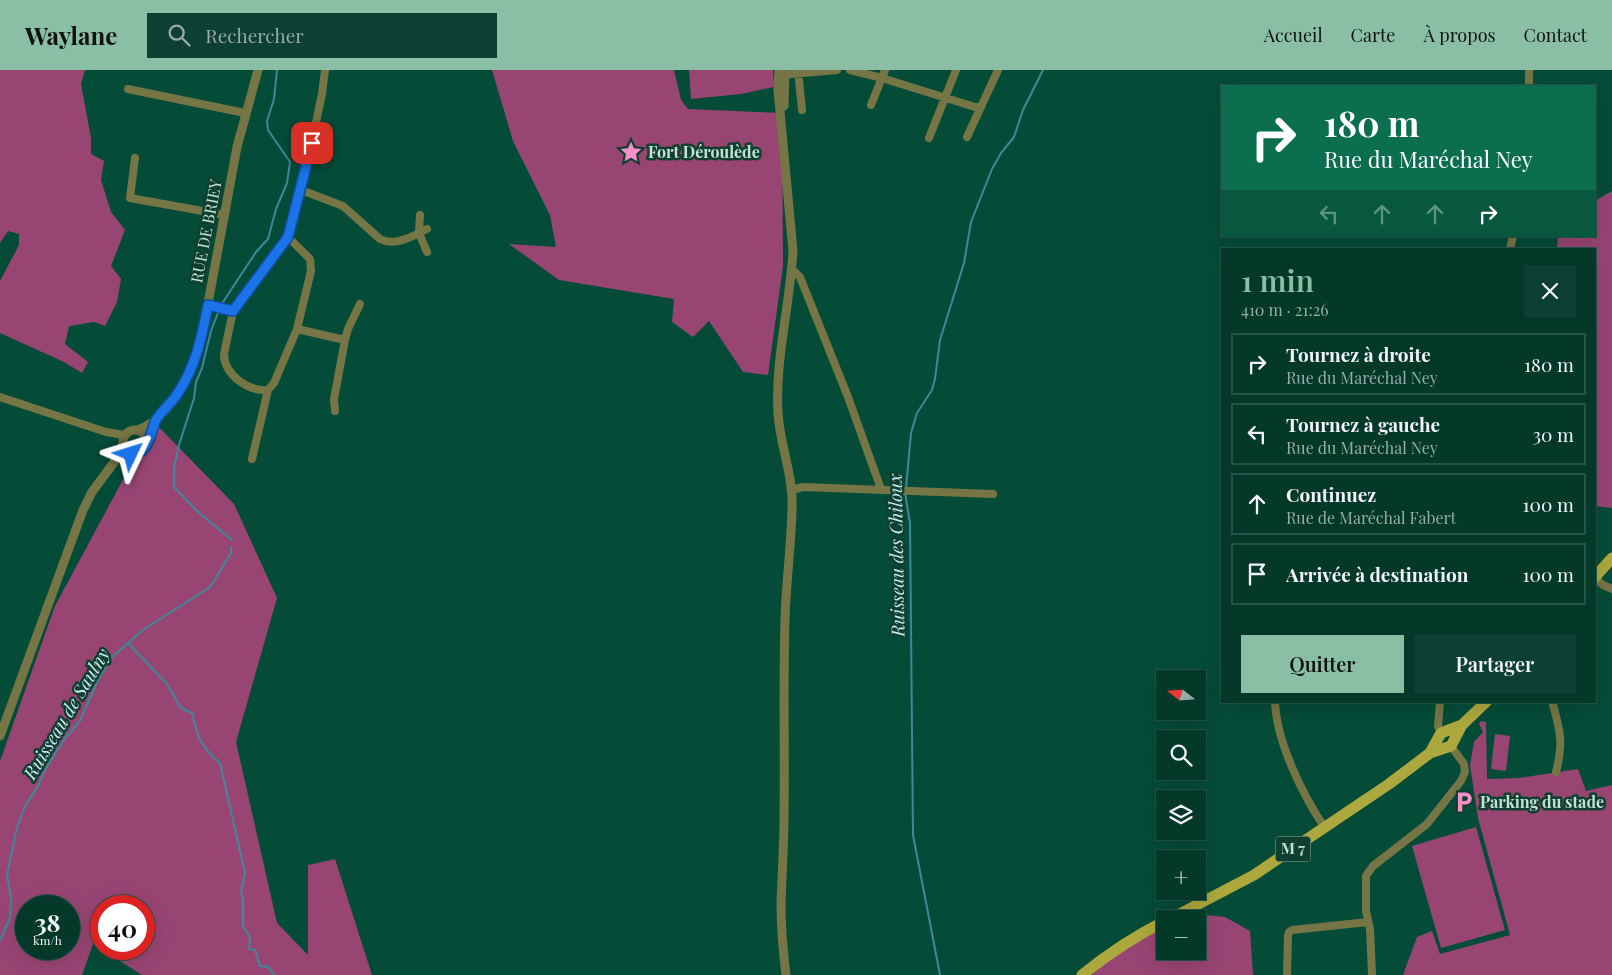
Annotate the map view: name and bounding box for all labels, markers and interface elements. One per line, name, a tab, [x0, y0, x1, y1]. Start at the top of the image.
search box	[147, 13, 497, 58]
text: Waylane	[25, 19, 117, 51]
icon: search	[165, 21, 193, 49]
text: Rechercher	[205, 22, 304, 48]
text: Accueil	[1264, 23, 1323, 47]
text: Carte	[1351, 23, 1395, 47]
text: À propos	[1423, 23, 1496, 47]
text: Contact	[1524, 23, 1587, 47]
text: 180 m	[1324, 99, 1419, 146]
icon: right	[1241, 105, 1306, 170]
pin	[291, 122, 333, 164]
icon: arrive	[298, 129, 326, 157]
place icon: Fort Déroulède	[618, 139, 644, 165]
place label: Fort Déroulède	[648, 141, 760, 162]
text: Rue du Maréchal Ney	[1324, 144, 1533, 174]
street label: RUE DE BRIEY	[185, 177, 226, 284]
icon: left	[1315, 200, 1343, 228]
icon: ahead	[1368, 200, 1396, 228]
icon: ahead	[1421, 200, 1449, 228]
icon: right	[1474, 200, 1502, 228]
text: 1 min	[1241, 260, 1314, 300]
button: close	[1524, 265, 1576, 317]
text: 410 m · 21:26	[1241, 299, 1329, 320]
text: Tournez à droite	[1286, 341, 1431, 367]
icon: right	[1243, 350, 1271, 378]
text: 180 m	[1524, 351, 1574, 377]
text: Rue du Maréchal Ney	[1286, 367, 1438, 388]
text: Tournez à gauche	[1286, 411, 1440, 437]
icon: left	[1243, 420, 1271, 448]
text: 30 m	[1532, 421, 1574, 447]
position arrow	[104, 427, 156, 479]
text: Rue du Maréchal Ney	[1286, 437, 1438, 458]
water label: Ruisseau des Chiloux	[883, 473, 909, 638]
text: Continuez	[1286, 481, 1376, 507]
icon: ahead	[1243, 490, 1271, 518]
text: 100 m	[1523, 491, 1574, 517]
text: Rue de Maréchal Fabert	[1286, 507, 1456, 528]
icon: arrive	[1243, 560, 1271, 588]
text: Arrivée à destination	[1286, 561, 1468, 587]
text: 100 m	[1523, 561, 1574, 587]
button: Quitter	[1241, 635, 1404, 693]
button: Partager	[1414, 635, 1576, 693]
water label: Ruisseau de Saulny	[17, 643, 115, 784]
north arrow	[1156, 670, 1206, 720]
map controls	[1156, 670, 1206, 960]
button: search	[1156, 730, 1206, 780]
parking icon: Parking du stade	[1451, 789, 1477, 815]
button: layers	[1156, 790, 1206, 840]
place label: Parking du stade	[1480, 791, 1604, 812]
road number: M 7	[1276, 836, 1310, 862]
button: +	[1156, 850, 1206, 900]
speed limit sign: 40	[90, 895, 155, 960]
text: 38	[34, 905, 61, 938]
button: −	[1156, 910, 1206, 960]
text: km/h	[33, 932, 62, 948]

